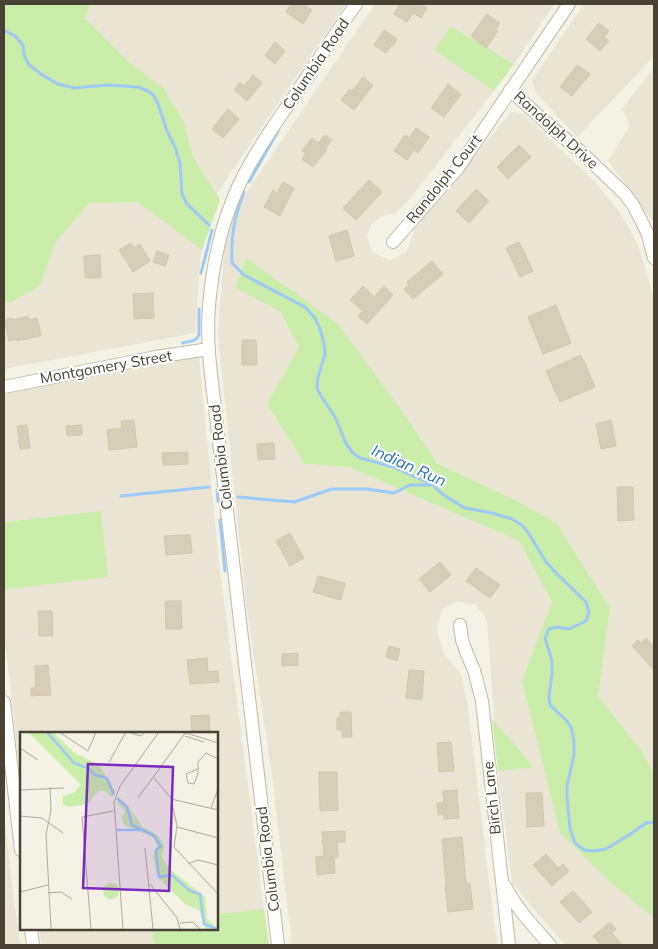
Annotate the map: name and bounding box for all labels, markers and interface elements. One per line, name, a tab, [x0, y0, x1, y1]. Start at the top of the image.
street label: Columbia Road	[278, 14, 353, 113]
street label: Randolph Drive	[510, 87, 603, 173]
street label: Randolph Court	[402, 130, 485, 227]
street label: Montgomery Street	[38, 346, 173, 387]
street label: Columbia Road	[205, 403, 236, 511]
water label: Indian Run	[368, 440, 450, 490]
inset map	[20, 732, 218, 929]
street label: Birch Lane	[478, 761, 505, 836]
street label: Columbia Road	[252, 805, 283, 913]

